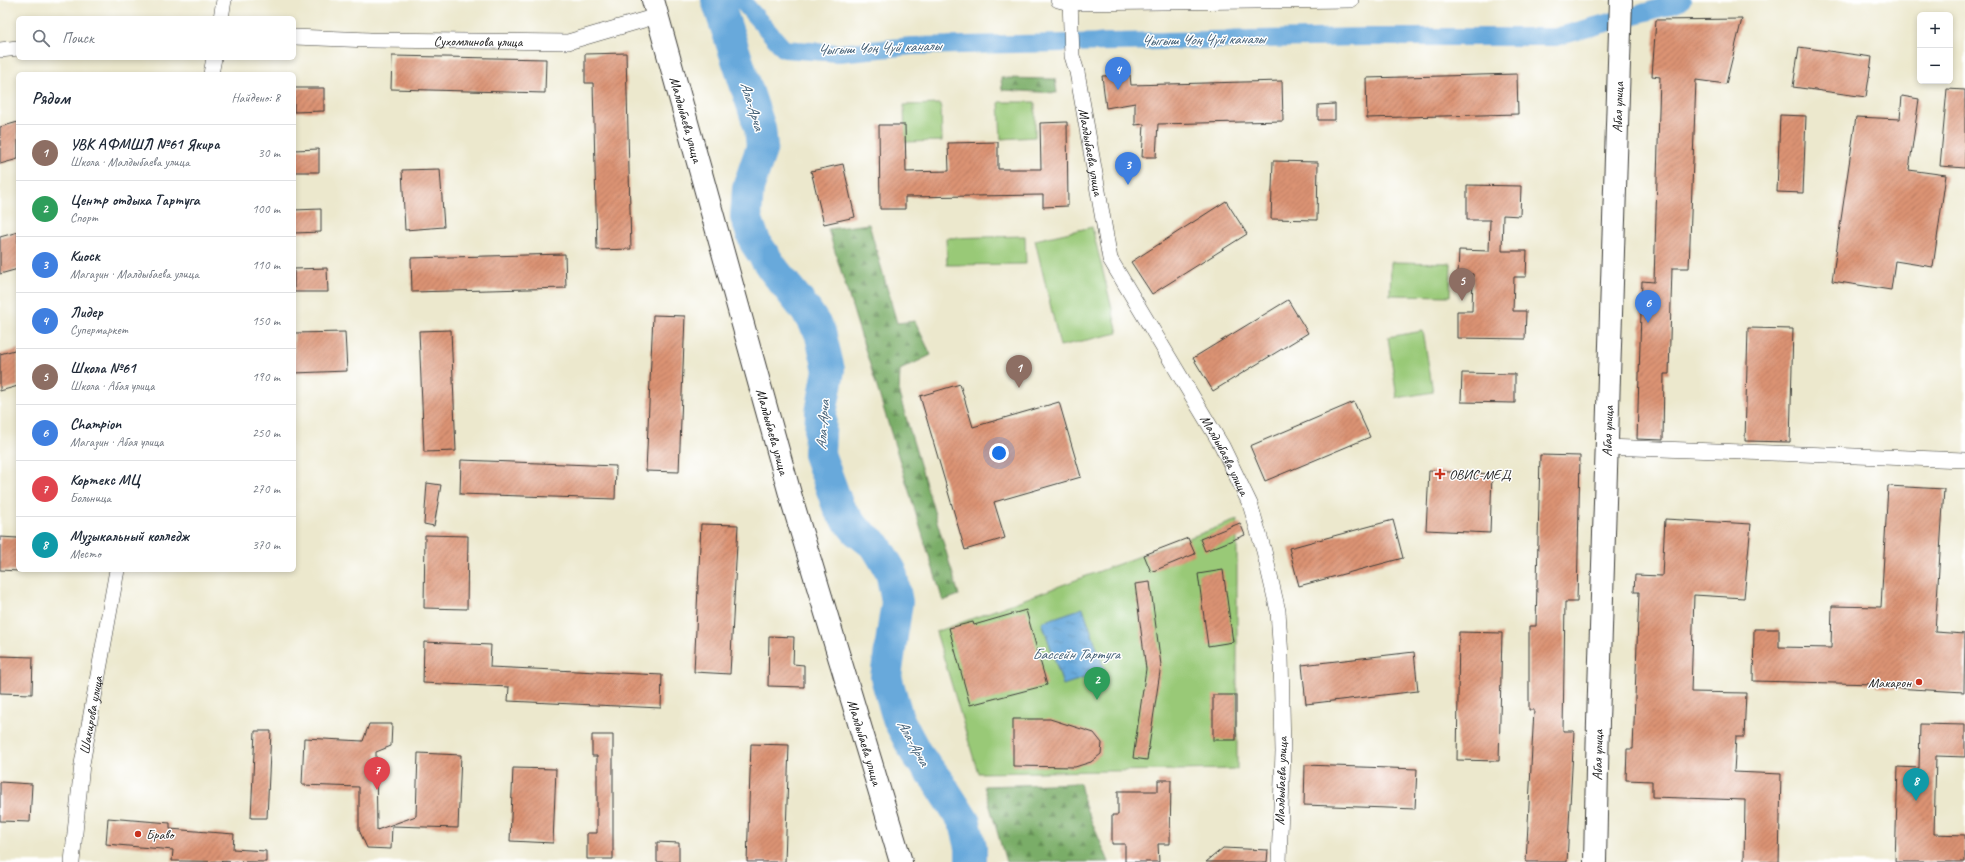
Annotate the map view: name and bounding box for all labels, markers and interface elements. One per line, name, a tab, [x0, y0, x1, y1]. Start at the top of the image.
map controls	[1917, 12, 1953, 84]
button: +	[1917, 12, 1953, 48]
search box	[16, 16, 296, 60]
icon: search	[30, 27, 52, 49]
text: Поиск	[62, 29, 94, 48]
water label: Чыгыш Чоң Чүй каналы	[1141, 29, 1268, 51]
street label: Сухомлинова улица	[433, 32, 524, 50]
water label: Чыгыш Чоң Чүй каналы	[817, 36, 944, 60]
button: −	[1917, 48, 1953, 84]
pin: 4	[1105, 57, 1131, 90]
street label: Малдыбаева улица	[666, 75, 707, 166]
water label: Ала-Арча	[736, 80, 769, 134]
street label: Абая улица	[1608, 80, 1627, 133]
text: Рядом	[32, 88, 70, 109]
text: Найдено: 8	[232, 90, 280, 106]
street label: Малдыбаева улица	[1075, 107, 1107, 198]
text: УВК АФМШЛ №61 Якира	[70, 135, 220, 154]
text: 1	[42, 145, 48, 161]
text: 30 m	[258, 145, 280, 161]
pin: 3	[1115, 152, 1141, 185]
text: Школа · Малдыбаева улица	[70, 154, 190, 170]
text: Центр отдыха Тартуга	[70, 191, 200, 210]
text: 2	[42, 201, 48, 217]
text: 100 m	[252, 201, 280, 217]
text: Спорт	[70, 210, 98, 226]
text: Киоск	[70, 247, 100, 266]
text: 3	[42, 257, 48, 273]
text: 110 m	[252, 257, 280, 273]
text: Магазин · Малдыбаева улица	[70, 266, 199, 282]
pin: 5	[1449, 268, 1475, 301]
pin: 6	[1635, 290, 1661, 323]
text: Лидер	[70, 303, 103, 322]
text: 4	[42, 313, 48, 329]
text: 150 m	[252, 313, 280, 329]
text: Супермаркет	[70, 322, 128, 338]
pin: 1	[1006, 355, 1032, 388]
text: Школа №61	[70, 359, 136, 378]
text: 5	[42, 369, 48, 385]
text: 190 m	[252, 369, 280, 385]
text: Школа · Абая улица	[70, 378, 154, 394]
street label: Малдыбаева улица	[753, 387, 793, 478]
water label: Ала-Арча	[812, 398, 834, 450]
street label: Абая улица	[1598, 404, 1617, 457]
street label: Малдыбаева улица	[1197, 412, 1254, 499]
text: Champion	[70, 415, 121, 434]
text: 6	[42, 425, 48, 441]
text: 250 m	[252, 425, 280, 441]
text: Магазин · Абая улица	[70, 434, 164, 450]
your location	[989, 443, 1009, 463]
place label: ОВИС-МЕД	[1449, 466, 1512, 483]
marker: ОВИС-МЕД	[1434, 468, 1446, 480]
text: Кортекс МЦ	[70, 471, 140, 490]
text: 7	[42, 481, 48, 497]
text: 270 m	[252, 481, 280, 497]
text: Больница	[70, 490, 111, 506]
text: Музыкальный колледж	[70, 527, 189, 546]
text: 8	[42, 537, 48, 553]
text: 370 m	[252, 537, 280, 553]
text: Место	[70, 546, 101, 562]
water label: Бассейн Тартуга	[1032, 645, 1122, 664]
pin: 2	[1084, 667, 1110, 700]
street label: Шакирова улица	[75, 674, 106, 756]
place label: Макарон	[1868, 674, 1912, 691]
marker: Макарон	[1914, 677, 1924, 687]
street label: Малдыбаева улица	[844, 697, 886, 788]
water label: Ала-Арча	[893, 717, 934, 771]
street label: Абая улица	[1588, 728, 1606, 781]
street label: Малдыбаева улица	[1271, 735, 1291, 826]
pin: 7	[364, 757, 390, 790]
pin: 8	[1903, 768, 1929, 801]
place label: Браво	[146, 826, 176, 843]
marker: Браво	[133, 829, 143, 839]

